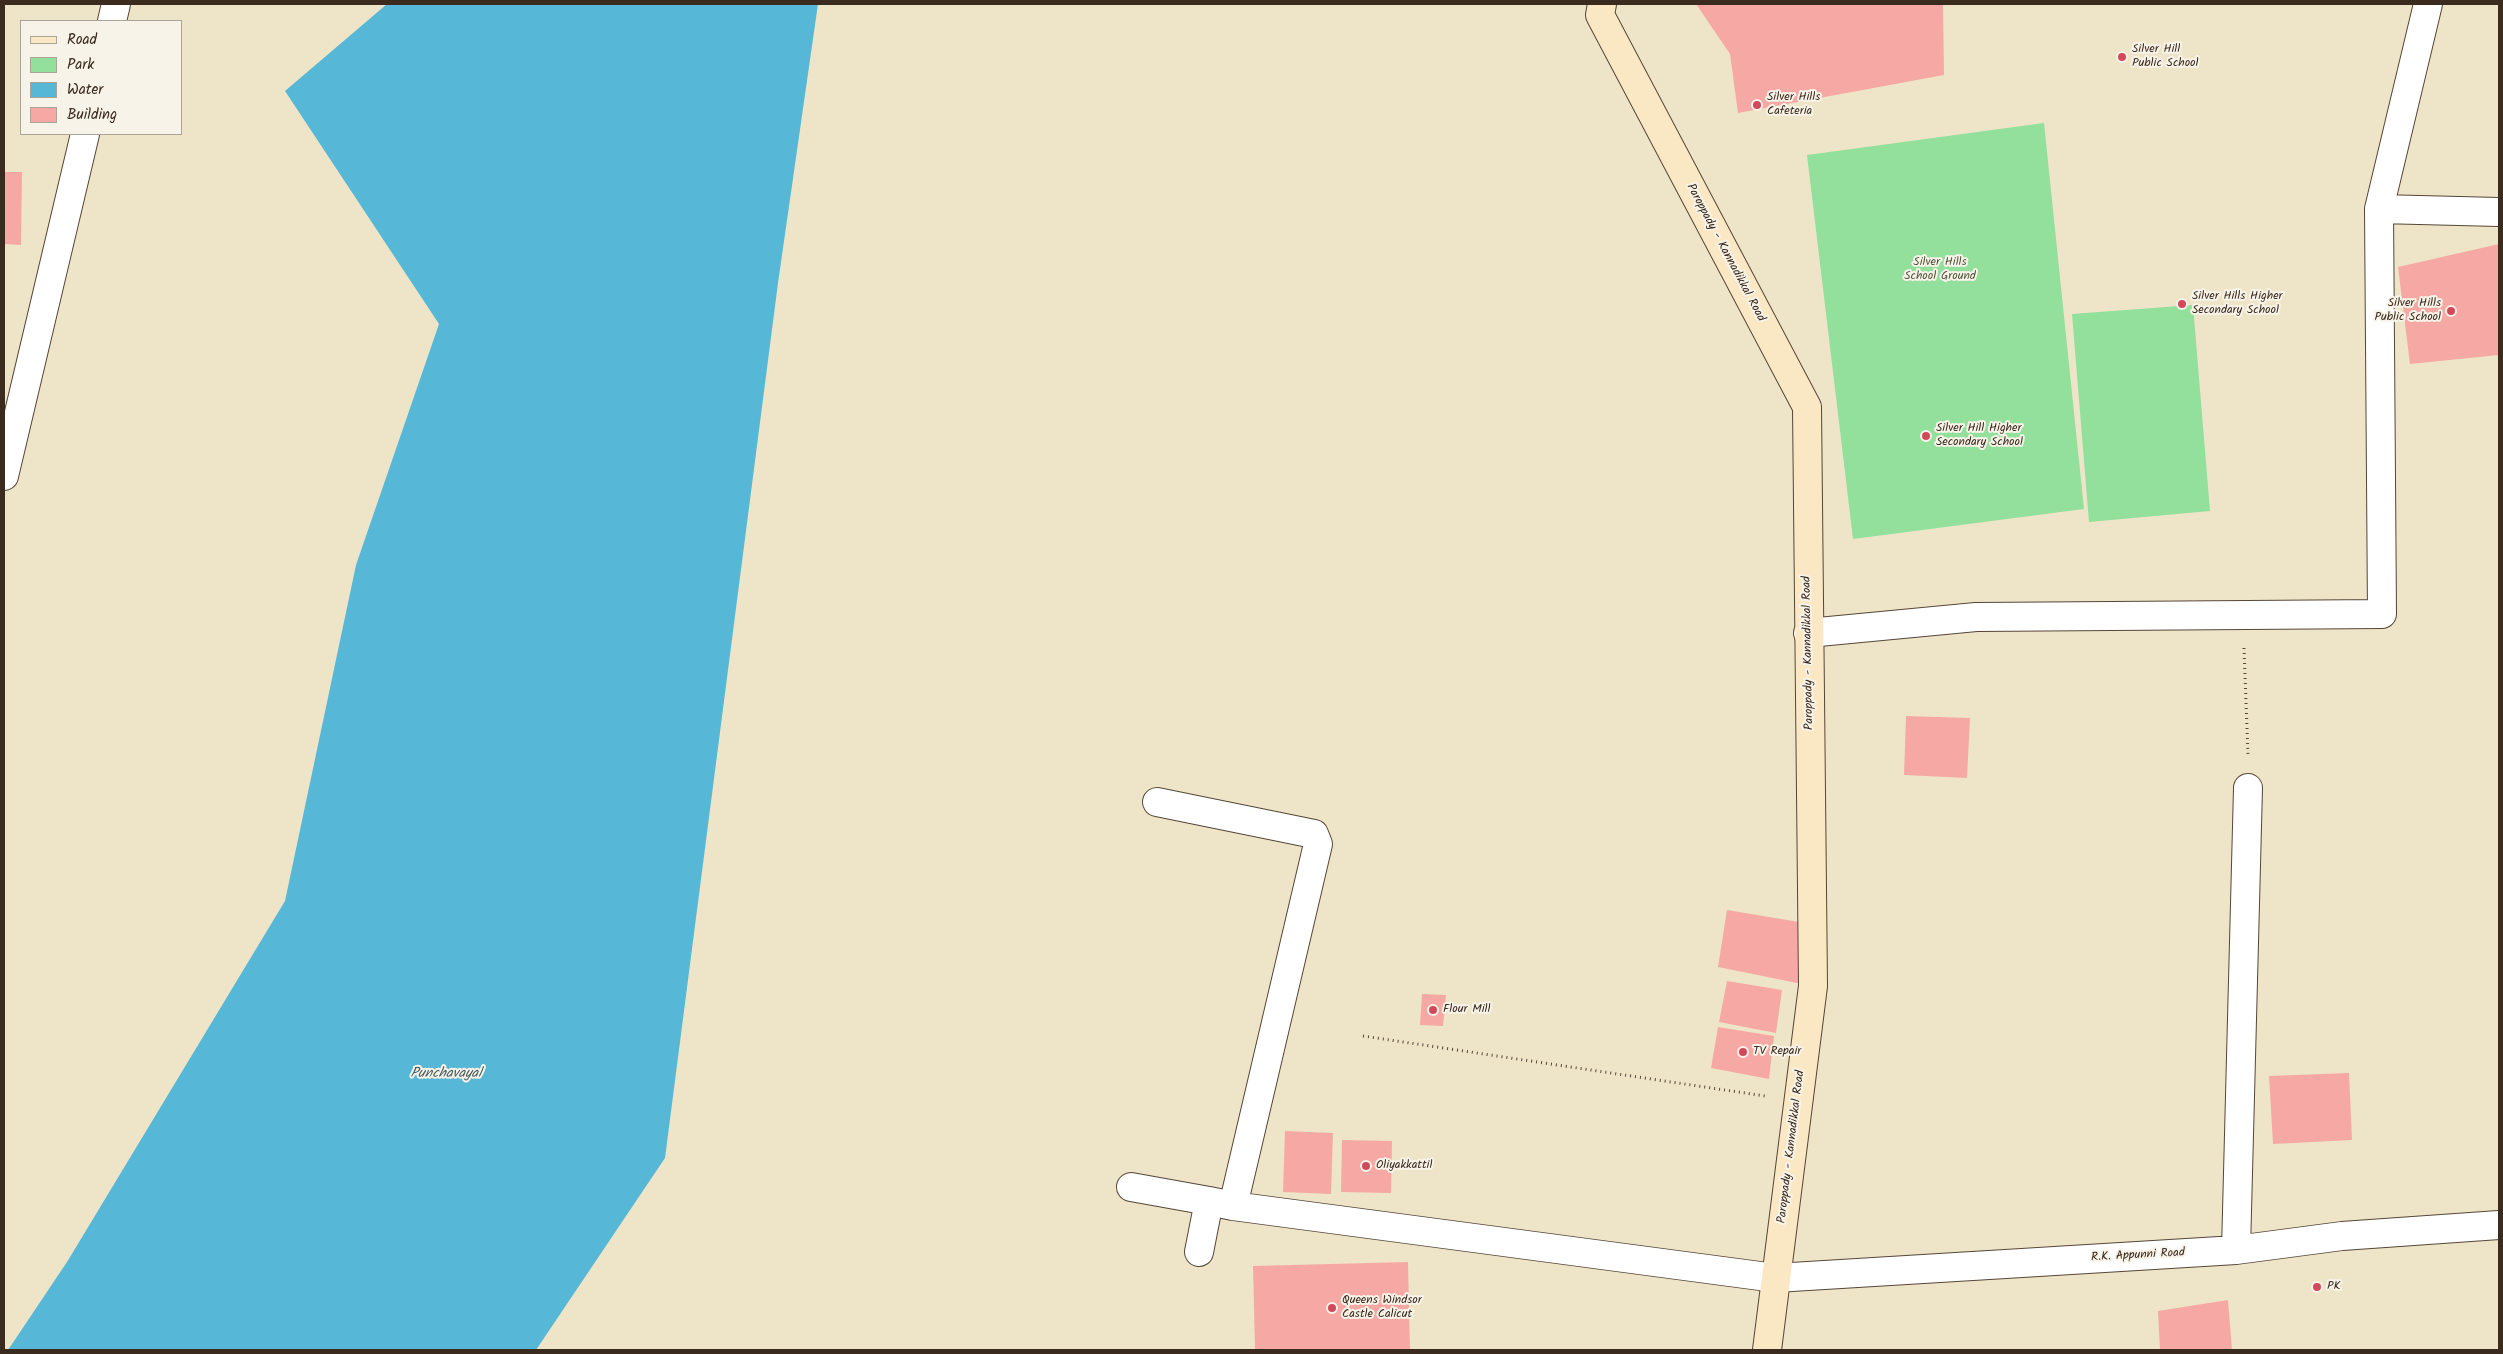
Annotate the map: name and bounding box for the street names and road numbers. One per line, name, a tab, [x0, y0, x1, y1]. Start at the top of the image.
street label: Paroppady - Kannadikkal Road	[1682, 182, 1768, 324]
street label: Paroppady - Kannadikkal Road	[1800, 576, 1818, 730]
street label: Paroppady - Kannadikkal Road	[1775, 1070, 1809, 1224]
street label: R.K. Appunni Road	[2091, 1246, 2185, 1266]

